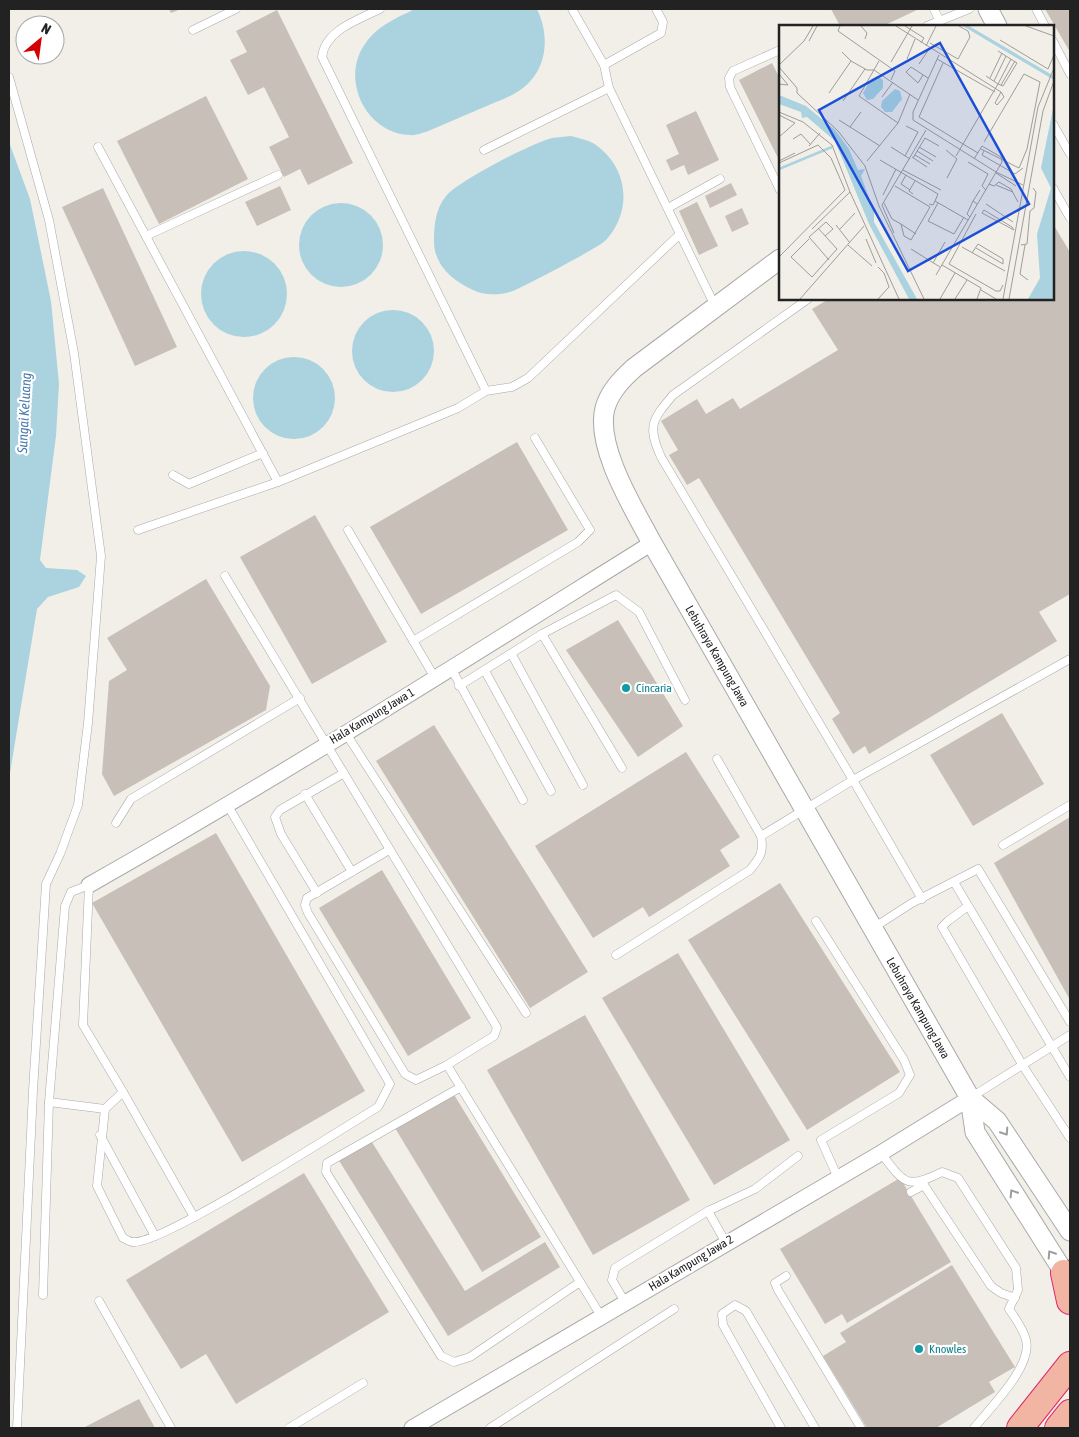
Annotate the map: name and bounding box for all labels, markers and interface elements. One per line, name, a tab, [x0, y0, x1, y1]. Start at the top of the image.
north arrow	[15, 15, 65, 65]
text: N	[39, 20, 54, 38]
inset map	[779, 25, 1054, 300]
water label: Sungai Keluang	[14, 372, 34, 455]
street label: Lebuhraya Kampung Jawa	[682, 603, 752, 709]
place label: Cincaria	[636, 681, 672, 695]
marker: Cincaria	[620, 682, 632, 694]
street label: Hala Kampung Jawa 1	[327, 685, 417, 747]
street label: Lebuhraya Kampung Jawa	[883, 955, 953, 1061]
one-way arrow	[998, 1126, 1008, 1135]
one-way arrow	[1010, 1189, 1019, 1198]
street label: Hala Kampung Jawa 2	[646, 1232, 736, 1294]
one-way arrow	[1048, 1250, 1058, 1259]
place label: Knowles	[929, 1342, 966, 1356]
marker: Knowles	[913, 1343, 925, 1355]

